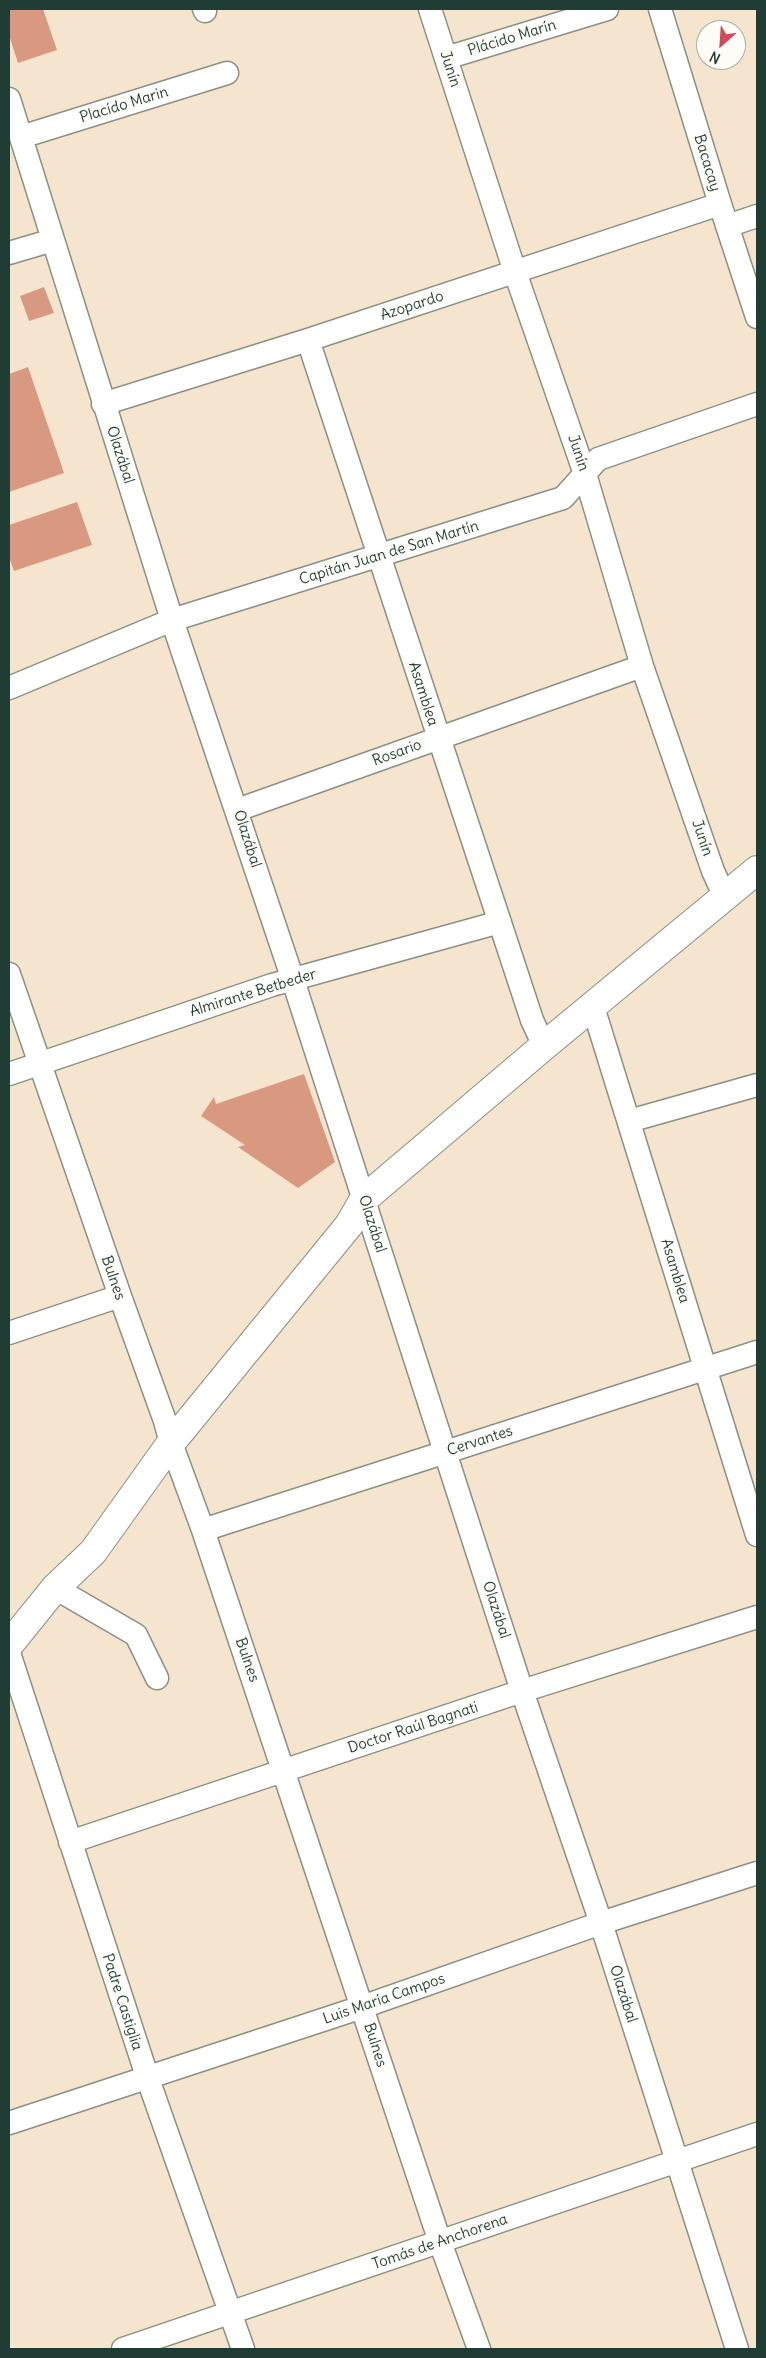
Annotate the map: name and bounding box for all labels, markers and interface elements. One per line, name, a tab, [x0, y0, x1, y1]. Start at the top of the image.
street label: Plácido Marín	[466, 16, 558, 60]
north arrow	[696, 20, 746, 70]
text: N	[707, 47, 723, 68]
street label: Junín	[436, 49, 464, 89]
street label: Placído Marin	[78, 83, 170, 127]
street label: Bacacay	[690, 132, 724, 194]
street label: Azopardo	[378, 287, 446, 325]
street label: Olazábal	[102, 424, 138, 486]
street label: Junín	[563, 433, 593, 473]
street label: Capitán Juan de San Martín	[297, 517, 481, 589]
street label: Asamblea	[404, 660, 442, 728]
street label: Rosario	[370, 736, 424, 770]
street label: Olazábal	[229, 808, 265, 870]
street label: Junín	[687, 818, 717, 858]
street label: Almirante Betbeder	[188, 965, 318, 1021]
street label: Olazábal	[354, 1193, 390, 1255]
street label: Asamblea	[657, 1237, 693, 1305]
street label: Bulnes	[97, 1254, 129, 1302]
street label: Cervantes	[445, 1422, 515, 1460]
street label: Olazábal	[478, 1579, 514, 1641]
street label: Bulnes	[231, 1636, 263, 1684]
street label: Doctor Raúl Bagnati	[346, 1698, 480, 1758]
street label: Padre Castiglia	[98, 1951, 146, 2053]
street label: Olazábal	[605, 1963, 641, 2025]
street label: Luis María Campos	[321, 1970, 447, 2028]
street label: Bulnes	[359, 2021, 391, 2069]
street label: Tomás de Anchorena	[370, 2210, 510, 2274]

